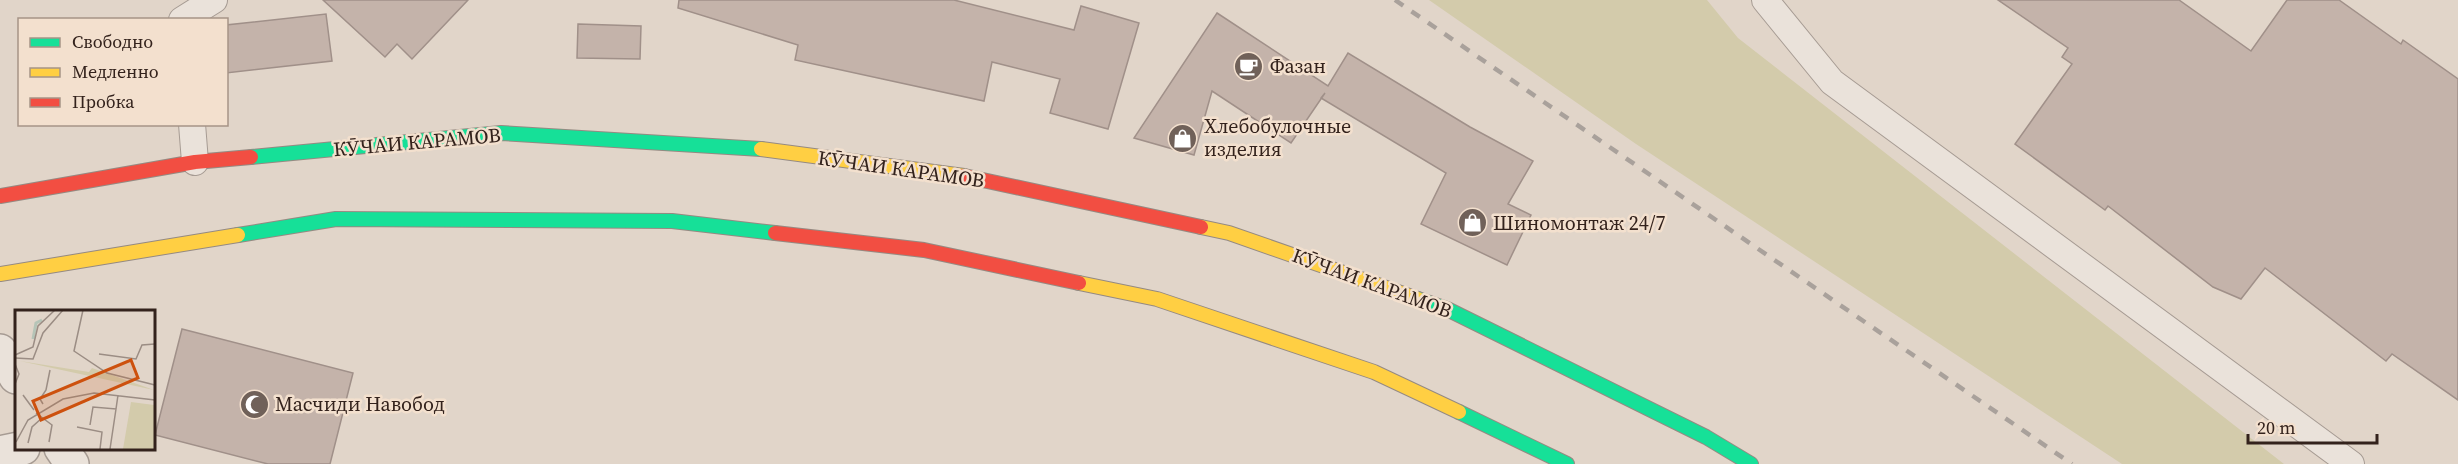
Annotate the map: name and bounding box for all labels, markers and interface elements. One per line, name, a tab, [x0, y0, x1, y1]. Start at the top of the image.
legend	[18, 18, 228, 126]
text: Свободно	[72, 29, 153, 54]
cafe icon: Фазан	[1233, 50, 1265, 82]
place label: Фазан	[1270, 52, 1326, 80]
text: Медленно	[72, 59, 159, 84]
text: Пробка	[72, 89, 135, 114]
place label: Хлебобулочные изделия	[1204, 112, 1351, 163]
street label: КӮЧАИ КАРАМОВ	[332, 121, 502, 163]
shop icon: Хлебобулочные изделия	[1167, 122, 1199, 154]
street label: КӮЧАИ КАРАМОВ	[816, 143, 986, 195]
shop icon: Шиномонтаж 24/7	[1456, 207, 1488, 239]
place label: Шиномонтаж 24/7	[1493, 209, 1665, 237]
street label: КӮЧАИ КАРАМОВ	[1288, 241, 1456, 325]
inset map	[15, 310, 154, 449]
mosque icon: Масчиди Навобод	[238, 388, 270, 420]
place label: Масчиди Навобод	[275, 390, 445, 418]
scale bar	[2248, 407, 2377, 445]
text: 20 m	[2257, 415, 2295, 440]

